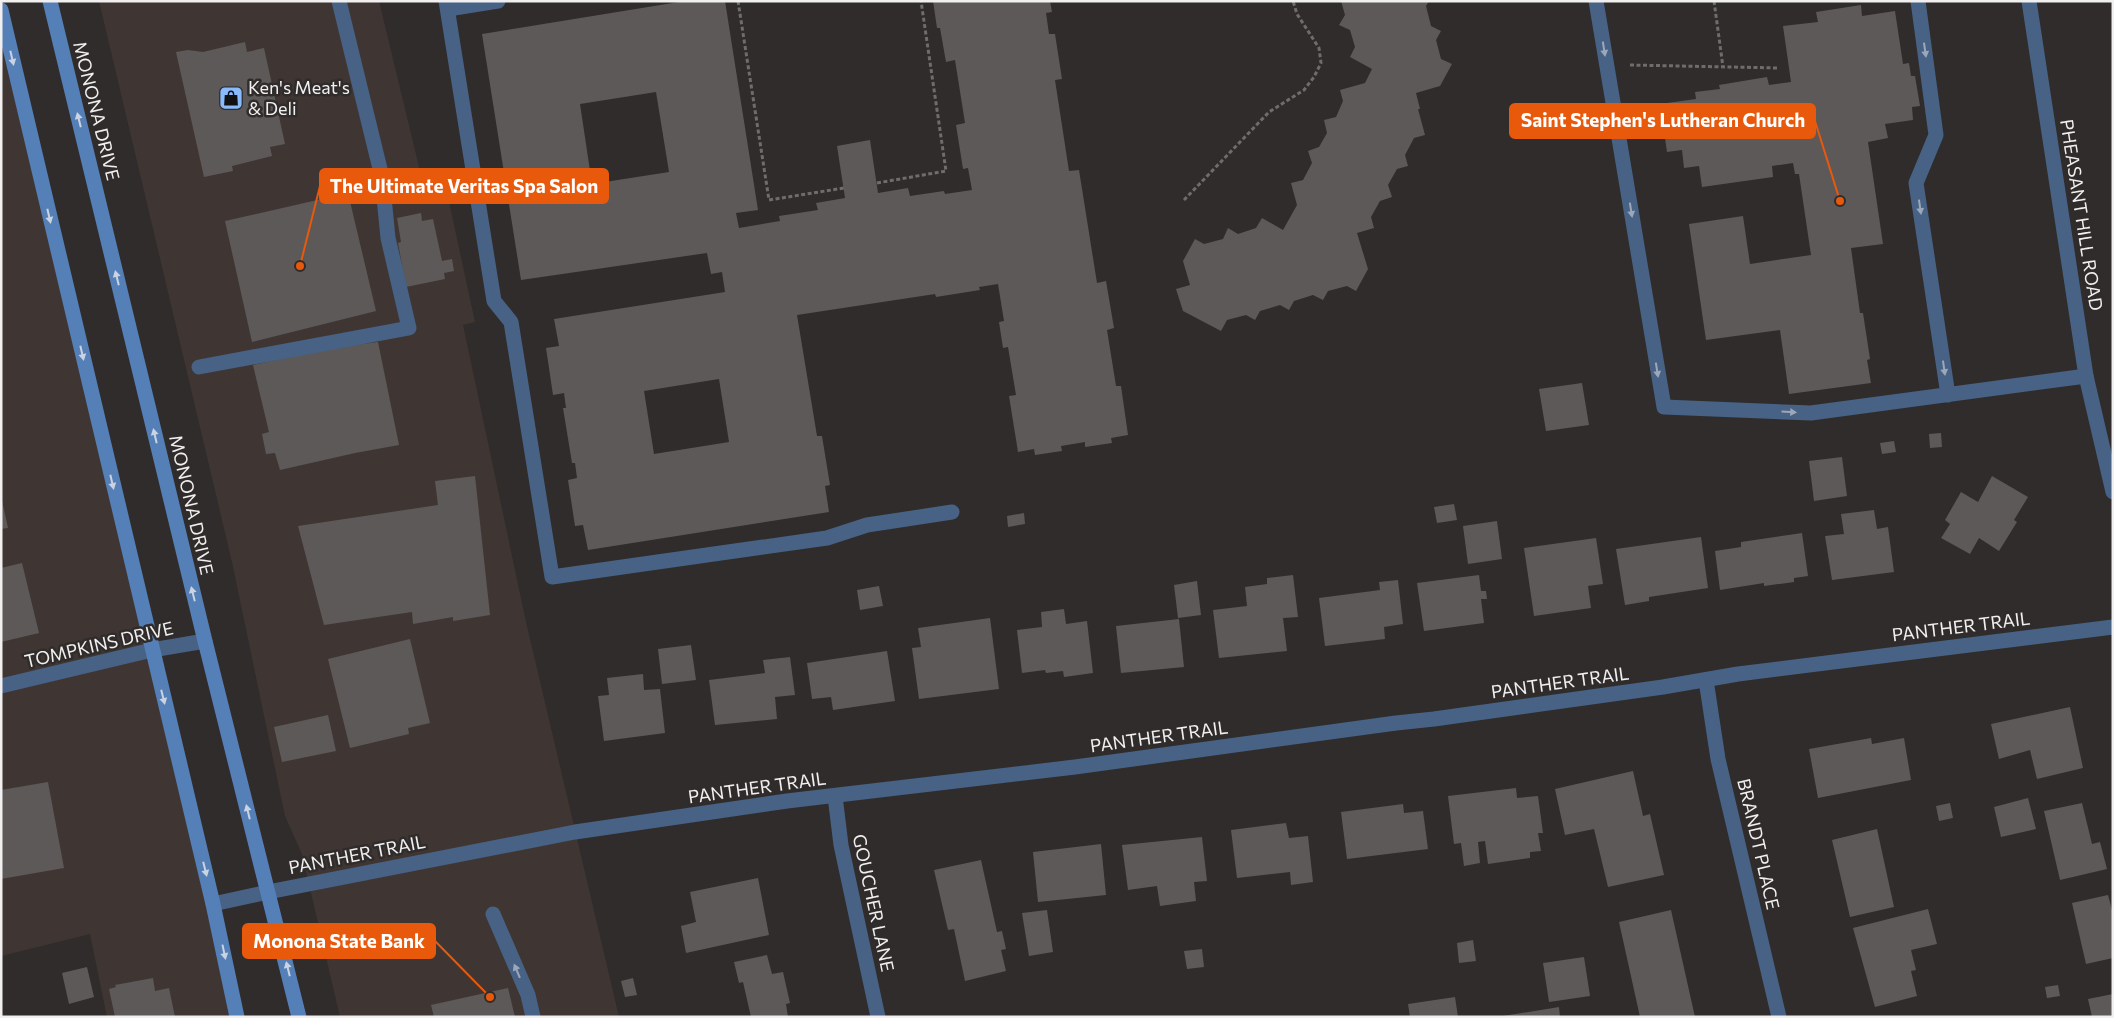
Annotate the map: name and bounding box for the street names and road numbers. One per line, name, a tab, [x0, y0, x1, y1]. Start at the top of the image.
street label: MONONA DRIVE	[69, 39, 125, 183]
street label: PHEASANT HILL ROAD	[2056, 117, 2108, 312]
street label: MONONA DRIVE	[165, 433, 219, 577]
street label: PANTHER TRAIL	[1891, 607, 2031, 645]
street label: TOMPKINS DRIVE	[22, 616, 175, 672]
street label: PANTHER TRAIL	[1490, 661, 1630, 703]
street label: PANTHER TRAIL	[1089, 715, 1229, 757]
street label: PANTHER TRAIL	[687, 766, 827, 808]
street label: BRANDT PLACE	[1733, 776, 1785, 911]
street label: PANTHER TRAIL	[287, 830, 427, 878]
street label: GOUCHER LANE	[849, 832, 899, 974]

